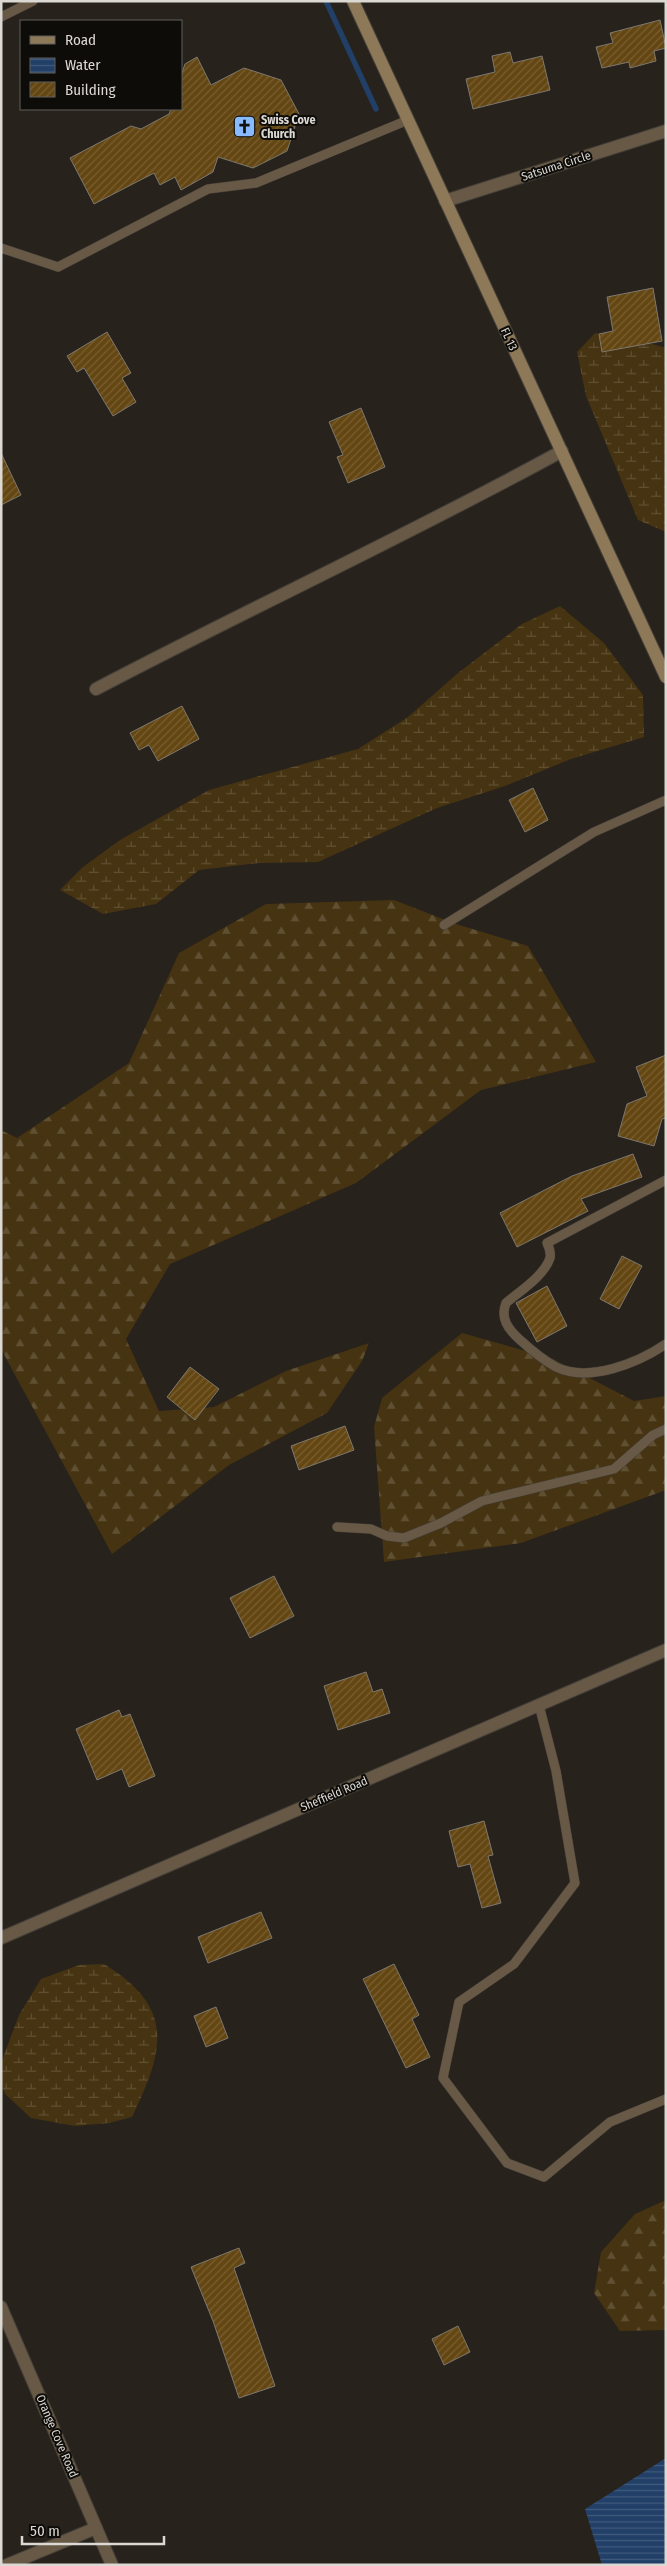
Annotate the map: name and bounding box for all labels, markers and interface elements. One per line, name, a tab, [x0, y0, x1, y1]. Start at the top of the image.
legend	[20, 20, 182, 110]
text: Road	[65, 31, 96, 49]
text: Water	[65, 56, 101, 74]
text: Building	[65, 81, 116, 99]
place label: Swiss Cove Church	[261, 113, 316, 141]
church icon: Swiss Cove Church	[233, 115, 257, 139]
street label: Satsuma Circle	[519, 148, 593, 184]
street label: FL 13	[498, 325, 520, 353]
street label: Sheffield Road	[298, 1774, 370, 1814]
street label: Orange Cove Road	[33, 2392, 81, 2480]
scale bar	[22, 2514, 165, 2546]
text: 50 m	[30, 2522, 60, 2540]

